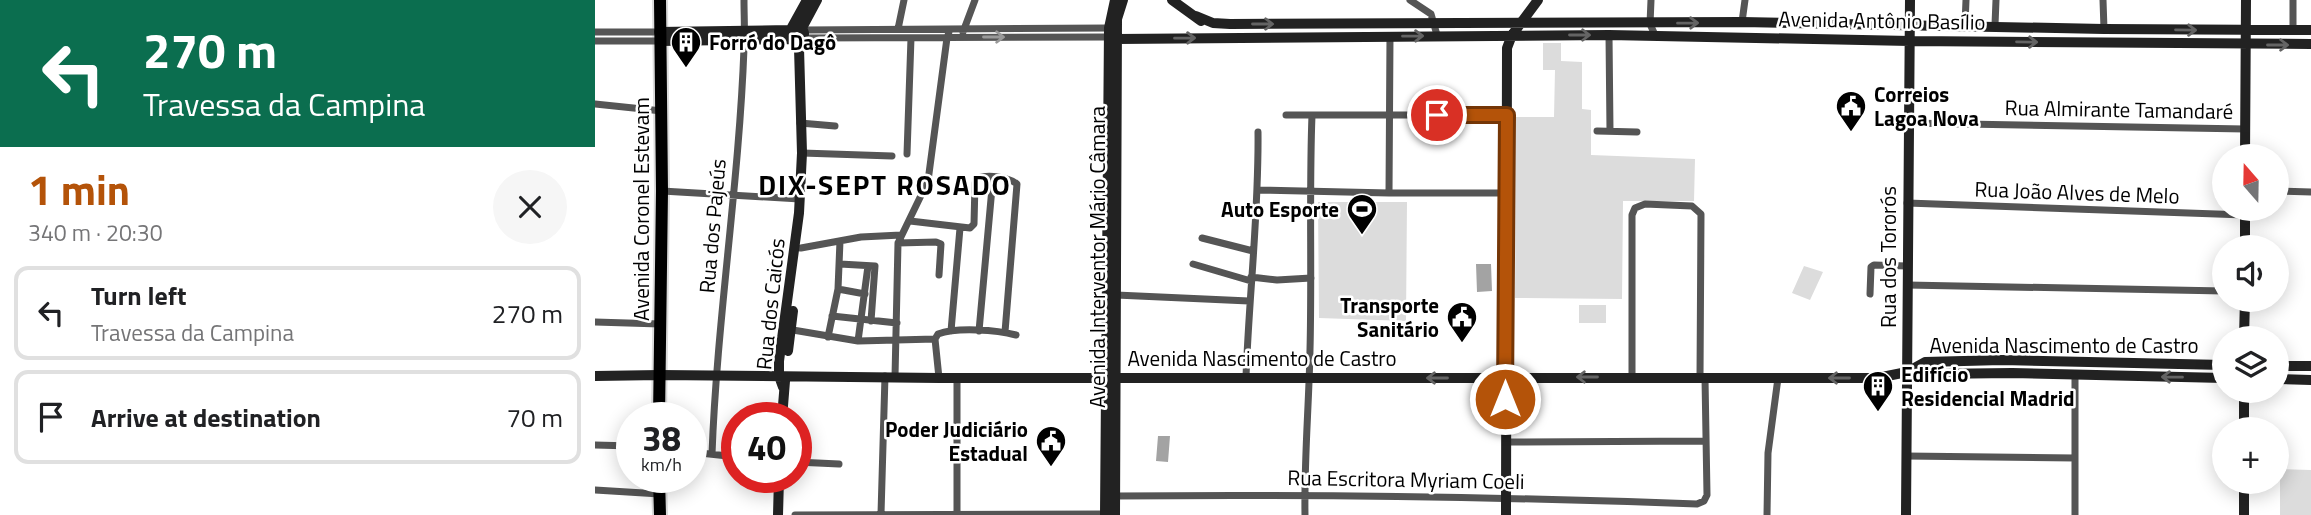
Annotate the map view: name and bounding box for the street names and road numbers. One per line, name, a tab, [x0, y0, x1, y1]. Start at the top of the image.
street label: Avenida Antônio Basílio	[1778, 2, 1986, 38]
street label: Rua Almirante Tamandaré	[2004, 91, 2234, 127]
street label: Avenida Coronel Estevam	[625, 97, 657, 321]
street label: Avenida Interventor Mário Câmara	[1081, 106, 1113, 408]
street label: Rua dos Pajeús	[690, 157, 734, 295]
street label: Rua João Alves de Melo	[1974, 172, 2180, 212]
street label: Rua dos Tororós	[1872, 186, 1904, 328]
street label: Rua dos Caicós	[747, 237, 793, 371]
street label: Avenida Nascimento de Castro	[1929, 329, 2199, 361]
street label: Avenida Nascimento de Castro	[1127, 342, 1397, 374]
street label: Rua Escritora Myriam Coeli	[1287, 461, 1525, 497]

